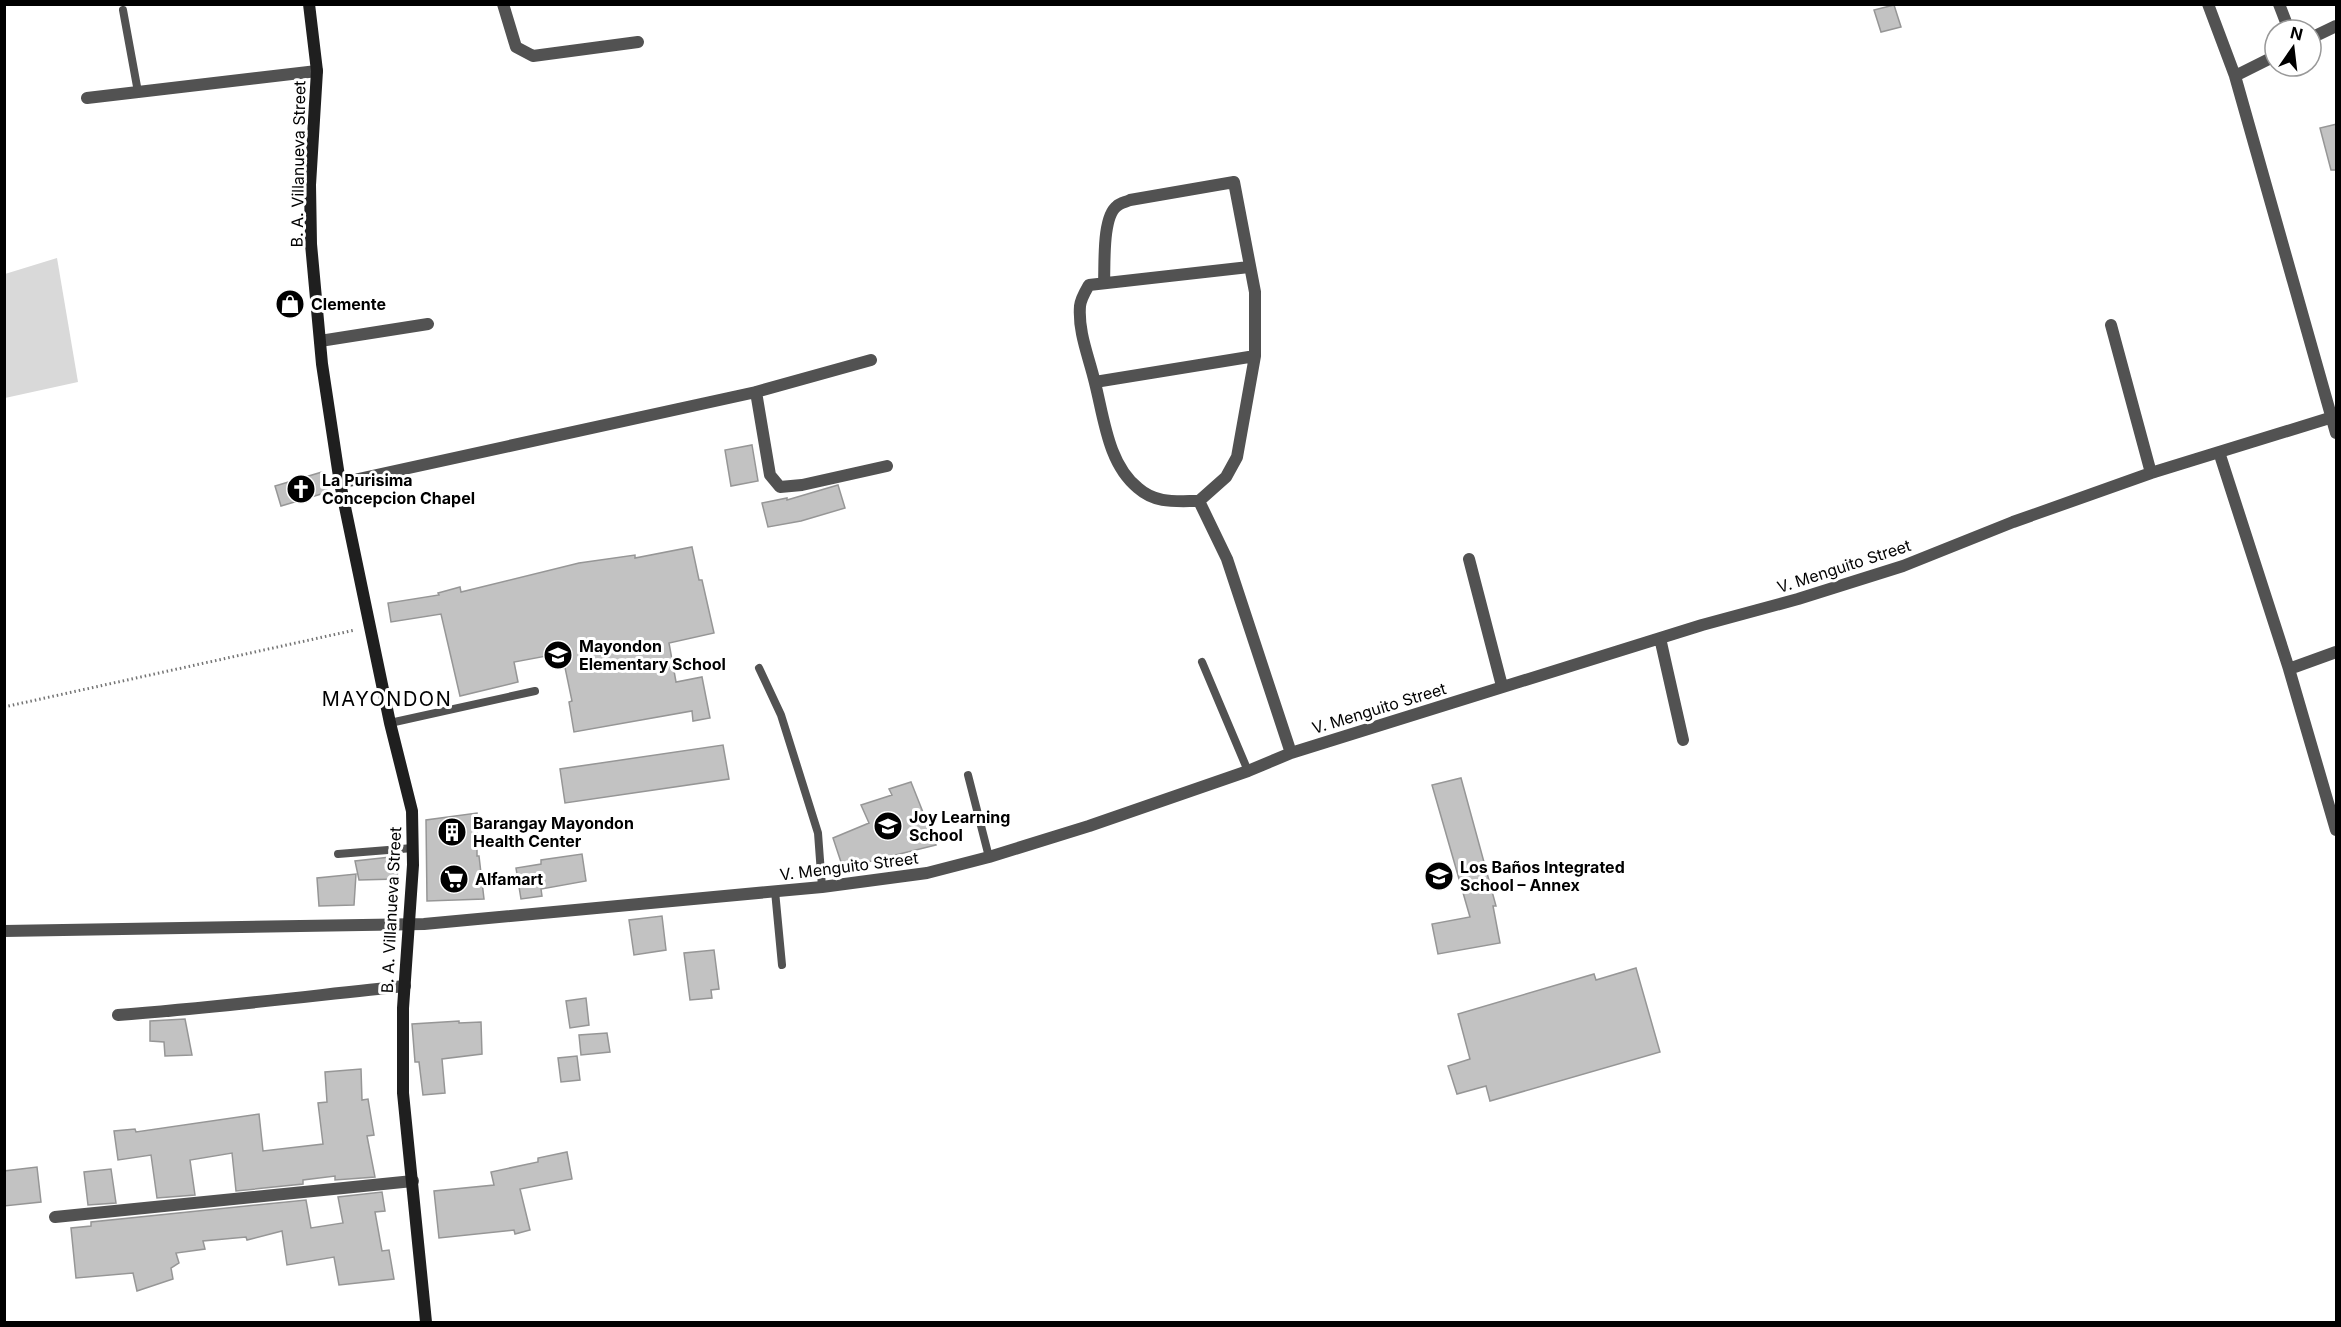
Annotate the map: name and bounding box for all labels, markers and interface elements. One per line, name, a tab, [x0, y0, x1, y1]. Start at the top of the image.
north arrow	[2263, 18, 2323, 78]
text: N	[2288, 22, 2305, 45]
street label: B. A. Villanueva Street	[287, 80, 309, 248]
shop icon: Clemente	[274, 288, 306, 320]
place label: Clemente	[311, 294, 386, 314]
place label: La Purisima Concepcion Chapel	[322, 470, 475, 508]
church icon: La Purisima Concepcion Chapel	[285, 473, 317, 505]
street label: V. Menguito Street	[1775, 535, 1913, 597]
place label: Mayondon Elementary School	[579, 636, 726, 674]
school or university icon: Mayondon Elementary School	[542, 639, 574, 671]
street label: V. Menguito Street	[1309, 678, 1449, 738]
district label: MAYONDON	[322, 687, 452, 711]
place label: Joy Learning School	[909, 807, 1010, 845]
school or university icon: Joy Learning School	[872, 810, 904, 842]
place label: Barangay Mayondon Health Center	[473, 813, 634, 851]
building icon: Barangay Mayondon Health Center	[436, 816, 468, 848]
street label: B. A. Villanueva Street	[377, 826, 405, 994]
street label: V. Menguito Street	[779, 848, 919, 884]
place label: Los Baños Integrated School – Annex	[1460, 857, 1625, 895]
school or university icon: Los Baños Integrated School – Annex	[1423, 860, 1455, 892]
supermarket icon: Alfamart	[438, 863, 470, 895]
place label: Alfamart	[475, 869, 543, 889]

